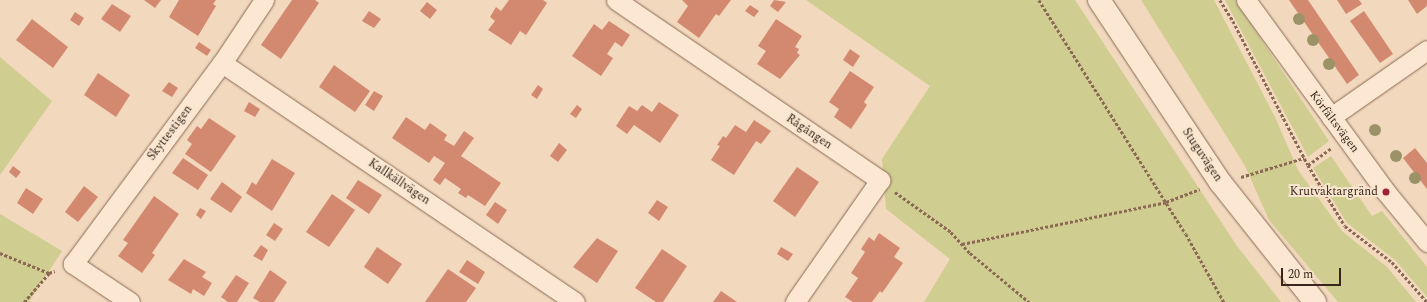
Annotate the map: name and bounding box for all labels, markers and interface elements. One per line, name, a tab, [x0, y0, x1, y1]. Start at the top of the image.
street label: Körfältsvägen	[1306, 88, 1362, 156]
street label: Skyttestigen	[145, 103, 195, 163]
street label: Rågången	[783, 111, 835, 153]
street label: Stuguvägen	[1179, 125, 1225, 185]
street label: Kallkällvägen	[365, 156, 433, 208]
place label: Krutvaktargränd	[1290, 185, 1378, 199]
marker: Krutvaktargränd	[1381, 187, 1391, 197]
scale bar	[1283, 260, 1343, 286]
text: 20 m	[1288, 265, 1313, 284]

